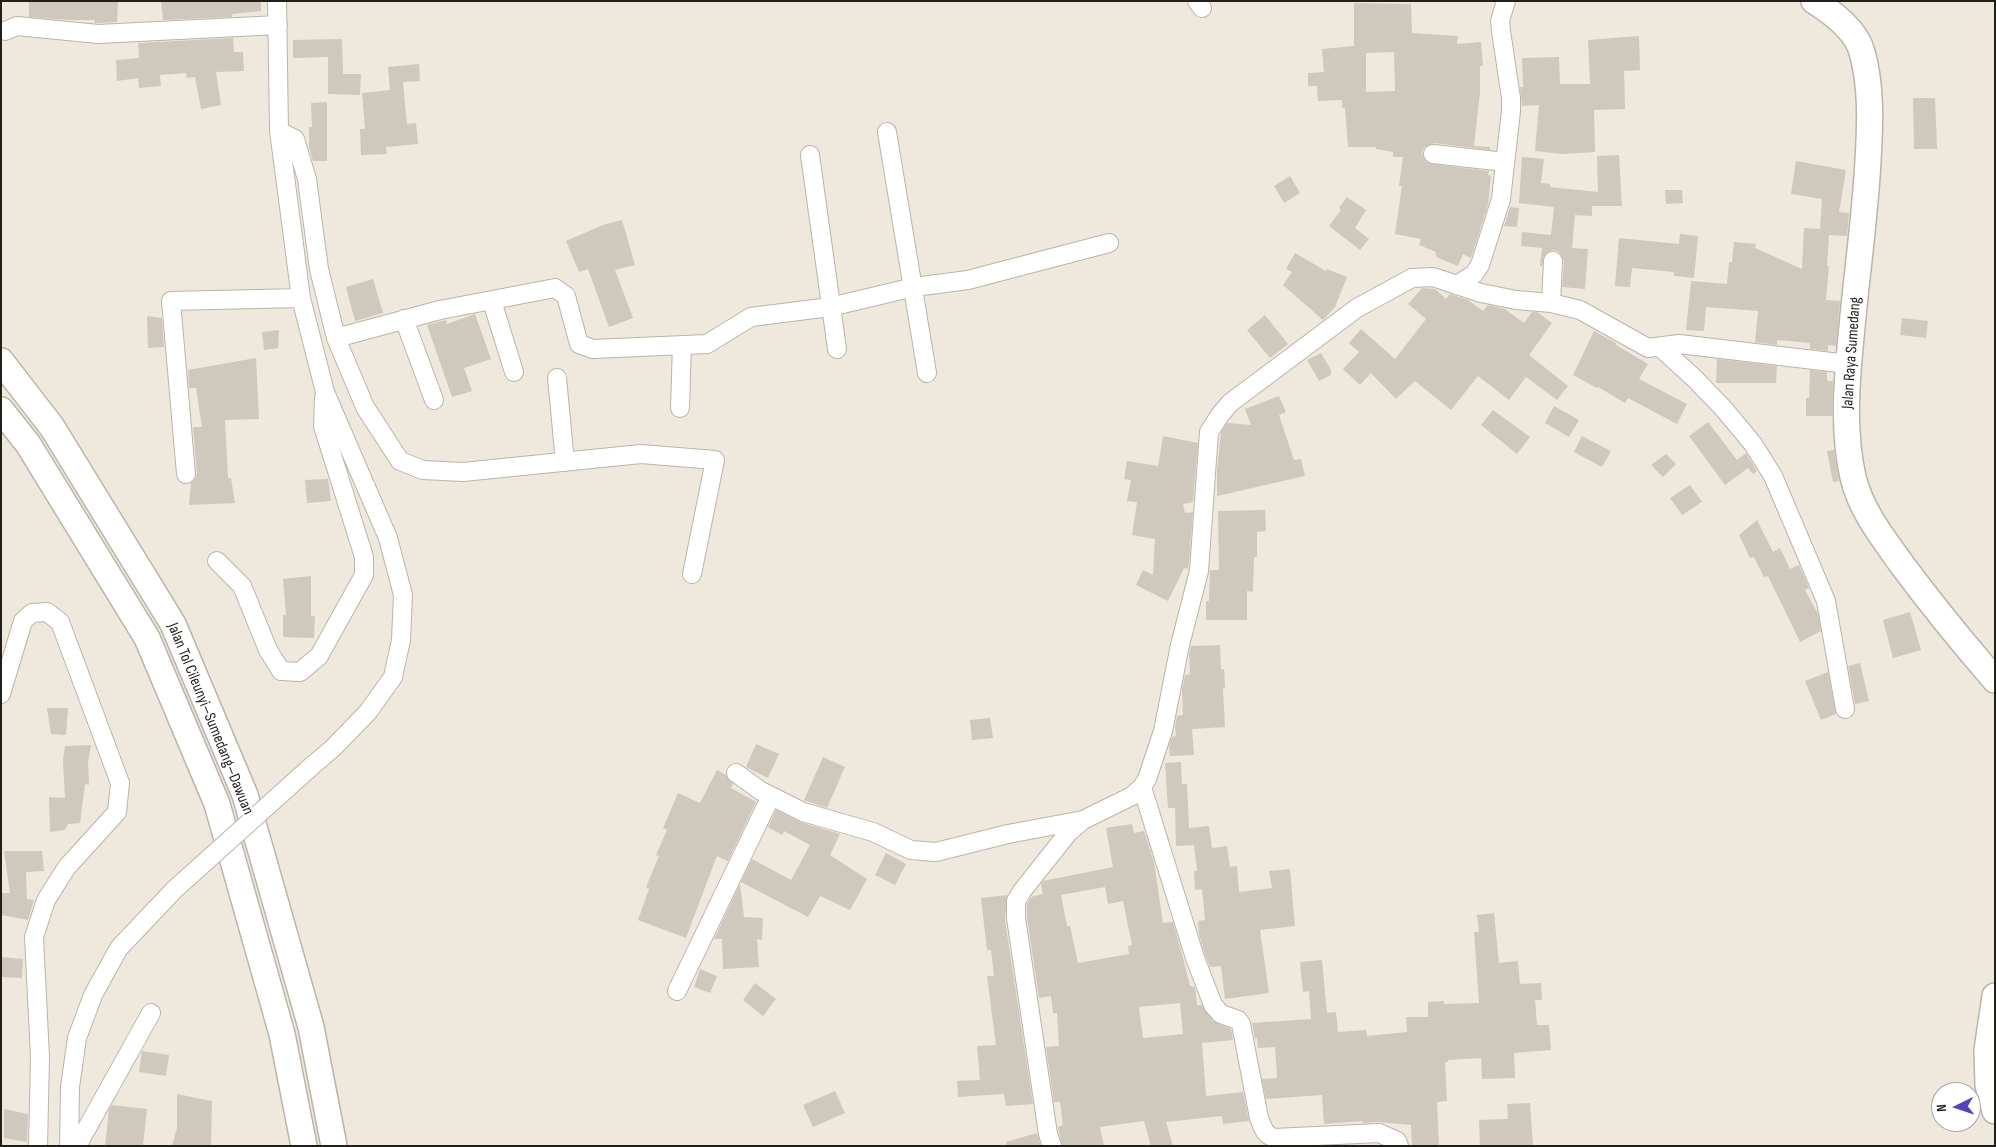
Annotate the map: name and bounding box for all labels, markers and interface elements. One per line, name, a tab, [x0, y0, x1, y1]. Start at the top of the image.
street label: Jalan Raya Sumedang	[1839, 296, 1865, 410]
street label: Jalan Tol Cileunyi–Sumedang–Dawuan	[163, 620, 257, 818]
north arrow	[1931, 1082, 1981, 1132]
text: N	[1933, 1104, 1950, 1112]

